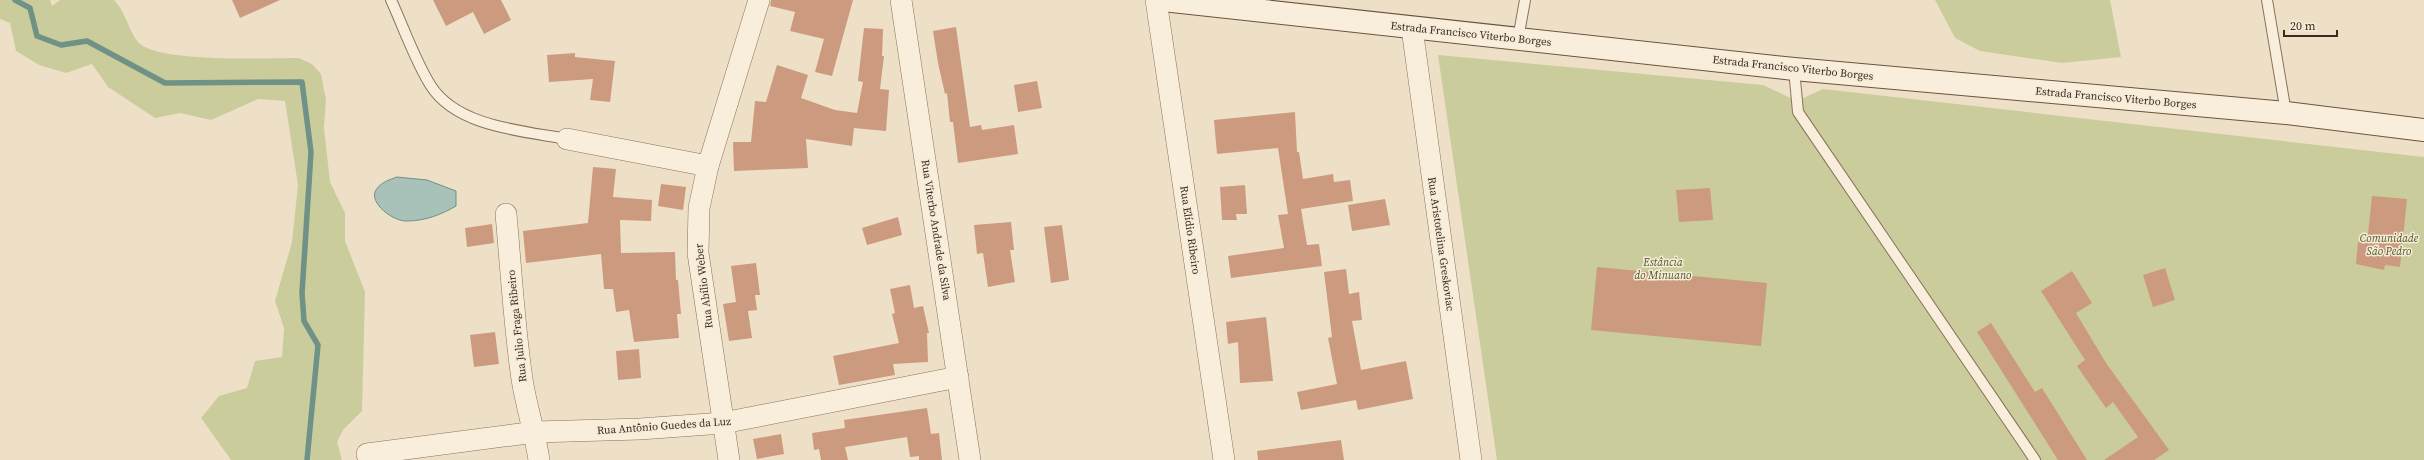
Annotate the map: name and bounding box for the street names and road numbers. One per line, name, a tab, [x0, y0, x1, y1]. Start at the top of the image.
street label: Estrada Francisco Viterbo Borges	[1390, 18, 1552, 50]
street label: Estrada Francisco Viterbo Borges	[1712, 52, 1874, 84]
street label: Estrada Francisco Viterbo Borges	[2035, 83, 2197, 113]
street label: Rua Viterbo Andrade da Silva	[917, 159, 955, 302]
street label: Rua Aristotelina Greskoviac	[1424, 176, 1458, 313]
street label: Rua Elídio Ribeiro	[1176, 185, 1204, 275]
street label: Rua Abílio Weber	[691, 242, 717, 329]
street label: Rua Julio Fraga Ribeiro	[504, 269, 530, 383]
street label: Rua Antônio Guedes da Luz	[596, 414, 732, 438]

